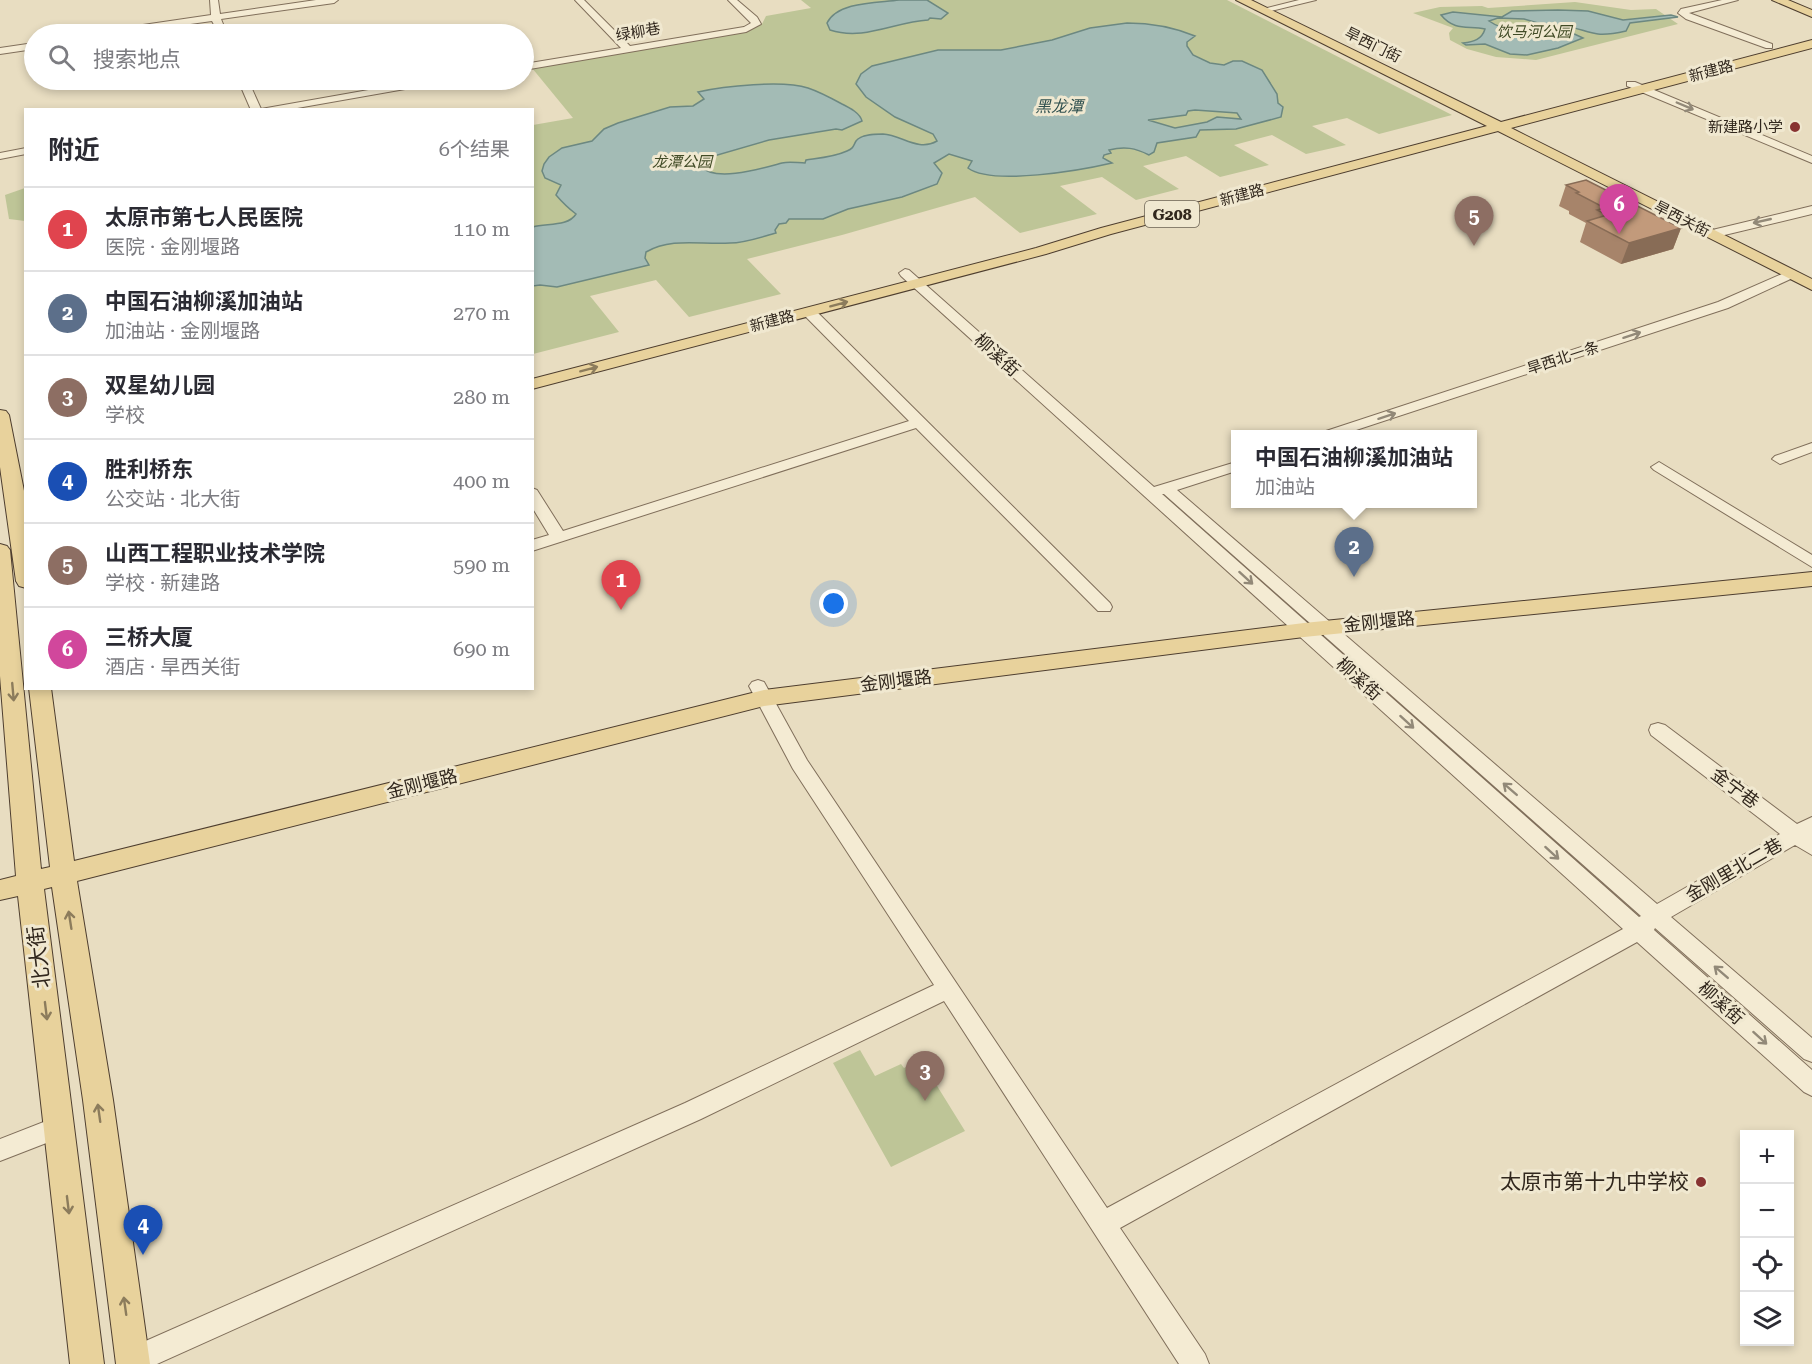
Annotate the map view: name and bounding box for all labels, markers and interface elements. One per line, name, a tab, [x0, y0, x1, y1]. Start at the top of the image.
street label: 绿柳巷	[614, 19, 662, 45]
park label: 饮马河公园	[1496, 23, 1573, 41]
search box	[24, 24, 534, 90]
street label: 旱西门街	[1342, 24, 1404, 66]
icon: search	[45, 41, 78, 74]
text: 搜索地点	[93, 47, 181, 72]
street label: 新建路	[1687, 56, 1735, 86]
water label: 黑龙潭	[1035, 97, 1086, 116]
one-way arrow	[1675, 101, 1693, 112]
place label: 新建路小学	[1708, 118, 1783, 136]
marker: 新建路小学	[1788, 120, 1802, 134]
text: 附近	[48, 135, 100, 165]
text: 6个结果	[439, 137, 510, 161]
park label: 龙潭公园	[652, 153, 714, 171]
street label: 新建路	[1218, 180, 1266, 210]
pin: 6	[1600, 184, 1638, 234]
pin: 5	[1454, 196, 1494, 246]
street label: 旱西关街	[1651, 197, 1713, 241]
road number: G208	[1145, 201, 1199, 227]
text: 太原市第七人民医院	[105, 205, 303, 230]
one-way arrow	[1753, 216, 1772, 228]
text: 1	[62, 217, 73, 241]
text: 110 m	[453, 217, 510, 241]
text: 医院 · 金刚堰路	[105, 235, 240, 259]
text: 中国石油柳溪加油站	[105, 289, 303, 314]
one-way arrow	[829, 298, 848, 309]
text: 2	[62, 301, 73, 325]
text: 270 m	[453, 301, 510, 325]
street label: 新建路	[748, 306, 796, 336]
text: 加油站 · 金刚堰路	[105, 319, 260, 343]
street label: 柳溪街	[970, 329, 1024, 380]
one-way arrow	[1622, 329, 1641, 340]
street label: 旱西北一条	[1525, 338, 1601, 378]
one-way arrow	[579, 363, 598, 375]
text: 双星幼儿园	[105, 373, 215, 398]
text: 3	[62, 385, 73, 409]
text: 280 m	[453, 385, 510, 409]
text: 学校	[105, 403, 145, 427]
one-way arrow	[1377, 410, 1396, 421]
popup	[1231, 430, 1477, 508]
text: 中国石油柳溪加油站	[1255, 445, 1453, 470]
text: 胜利桥东	[105, 457, 193, 482]
text: 4	[62, 469, 73, 493]
text: 400 m	[453, 469, 510, 493]
text: 加油站	[1255, 475, 1315, 499]
text: 公交站 · 北大街	[105, 487, 240, 511]
pin: 2	[1334, 528, 1374, 577]
text: 山西工程职业技术学院	[105, 541, 325, 566]
text: 5	[62, 553, 73, 577]
text: 590 m	[453, 553, 510, 577]
pin: 1	[602, 560, 640, 610]
text: 学校 · 新建路	[105, 571, 220, 595]
one-way arrow	[1239, 571, 1254, 585]
your location	[819, 589, 848, 618]
street label: 金刚堰路	[1342, 607, 1416, 636]
text: 三桥大厦	[105, 625, 193, 650]
text: 6	[62, 637, 73, 661]
text: 690 m	[453, 637, 510, 661]
street label: 柳溪街	[1332, 653, 1386, 704]
text: 酒店 · 旱西关街	[105, 655, 240, 679]
street label: 金刚堰路	[859, 666, 933, 695]
one-way arrow	[7, 682, 18, 701]
one-way arrow	[1399, 715, 1414, 729]
street label: 金宁巷	[1707, 763, 1763, 812]
street label: 金刚堰路	[384, 765, 459, 802]
one-way arrow	[1503, 782, 1518, 796]
street label: 金刚里北二巷	[1682, 833, 1786, 906]
one-way arrow	[1544, 846, 1559, 860]
one-way arrow	[65, 911, 76, 930]
street label: 北大街	[23, 924, 55, 990]
one-way arrow	[1714, 965, 1729, 979]
street label: 柳溪街	[1694, 977, 1748, 1028]
one-way arrow	[40, 1001, 51, 1021]
one-way arrow	[1752, 1031, 1767, 1045]
pin: 3	[906, 1052, 944, 1101]
one-way arrow	[94, 1103, 105, 1123]
map controls	[1740, 1130, 1794, 1346]
button: +	[1740, 1130, 1794, 1184]
place label: 太原市第十九中学校	[1500, 1170, 1689, 1194]
marker: 太原市第十九中学校	[1694, 1175, 1708, 1189]
button: −	[1740, 1184, 1794, 1238]
one-way arrow	[63, 1194, 74, 1214]
pin: 4	[124, 1206, 162, 1255]
button: locate	[1740, 1238, 1794, 1292]
button: layers	[1740, 1292, 1794, 1346]
one-way arrow	[120, 1297, 131, 1316]

